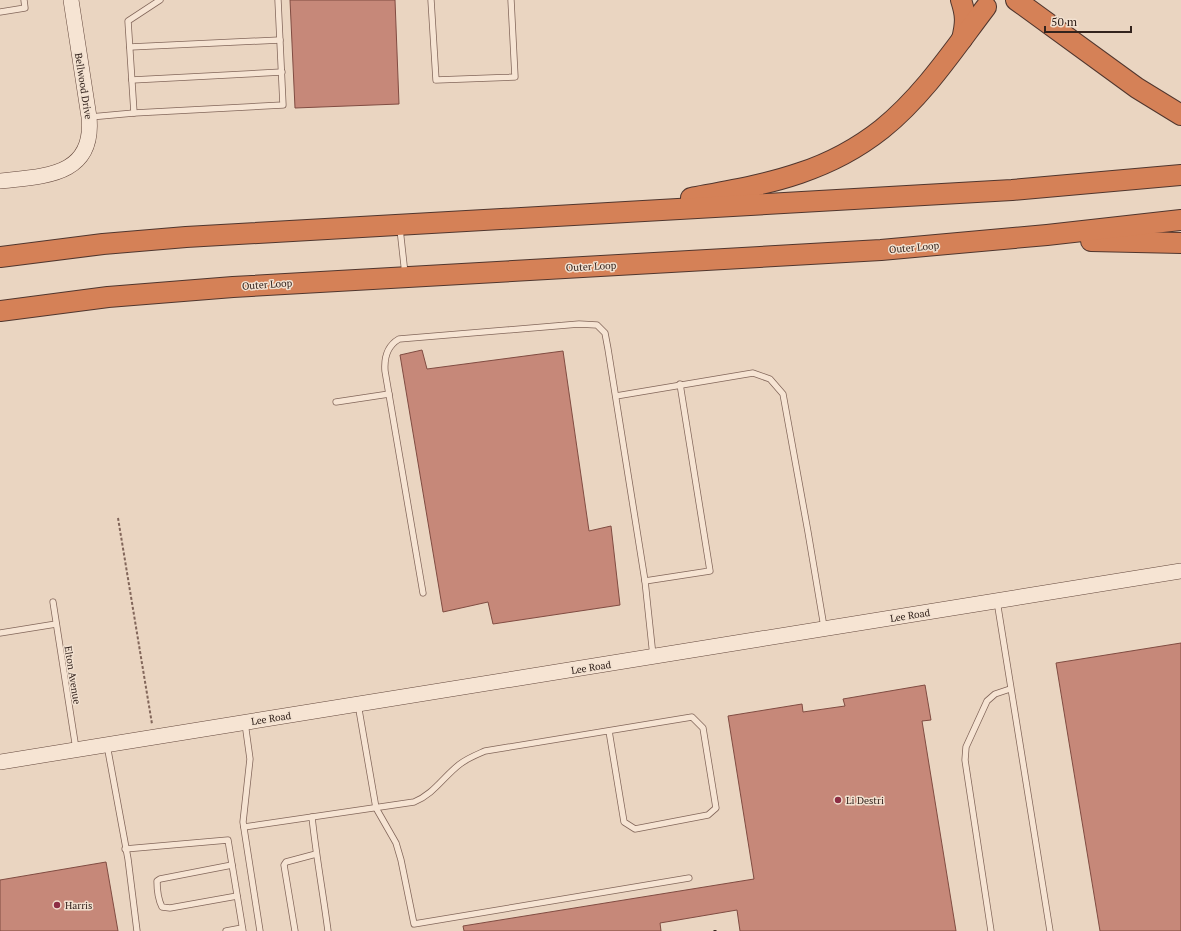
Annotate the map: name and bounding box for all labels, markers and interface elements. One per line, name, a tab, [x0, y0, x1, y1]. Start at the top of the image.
scale bar	[1045, 8, 1131, 34]
text: 50 m	[1051, 14, 1078, 29]
street label: Bellwood Drive	[72, 52, 95, 120]
street label: Outer Loop	[888, 239, 940, 256]
street label: Outer Loop	[566, 259, 617, 274]
street label: Outer Loop	[241, 276, 293, 293]
street label: Lee Road	[889, 606, 931, 625]
street label: Elton Avenue	[61, 645, 84, 705]
street label: Lee Road	[570, 658, 612, 677]
street label: Lee Road	[250, 709, 292, 728]
place label: Li Destri	[846, 794, 884, 807]
marker: Li Destri	[833, 795, 843, 805]
place label: Harris	[65, 899, 92, 912]
marker: Harris	[52, 900, 62, 910]

